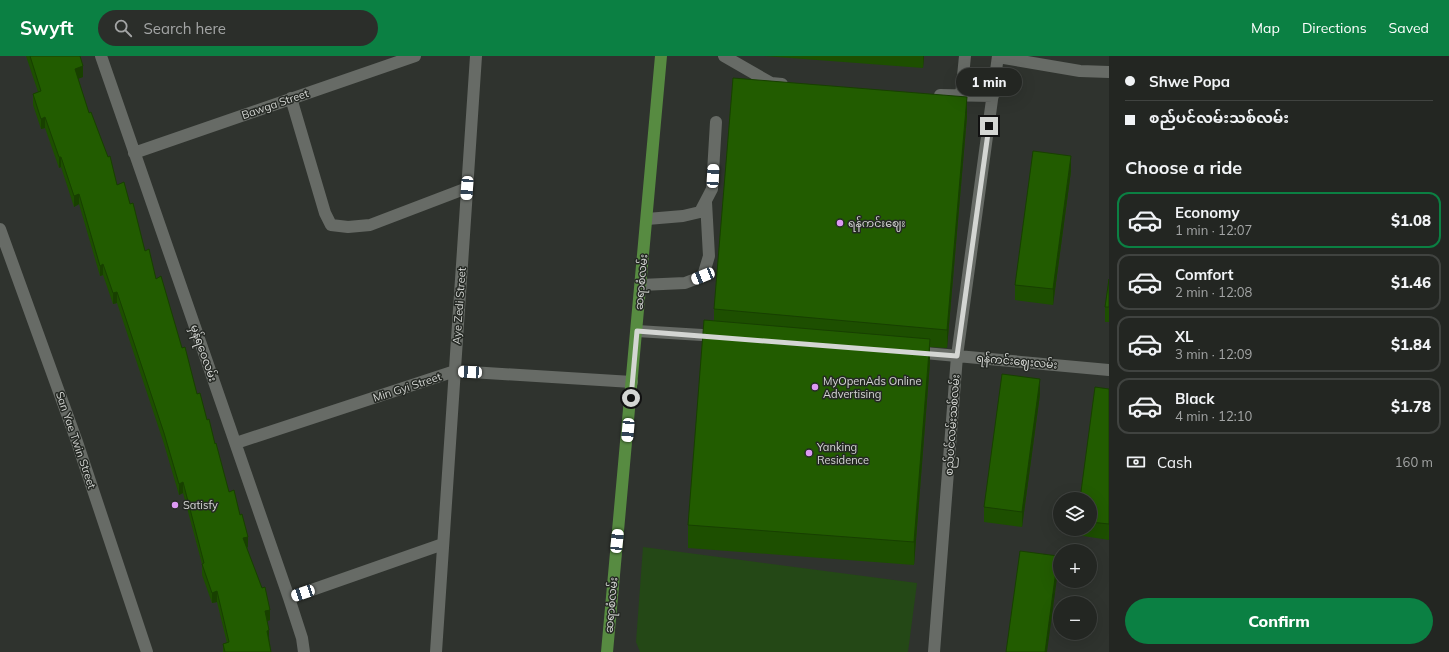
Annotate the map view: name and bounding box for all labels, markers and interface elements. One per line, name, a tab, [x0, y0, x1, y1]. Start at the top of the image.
search box	[98, 10, 378, 46]
text: Swyft	[20, 16, 74, 40]
icon: search	[112, 17, 134, 39]
text: Search here	[144, 19, 226, 38]
text: Map	[1251, 19, 1280, 37]
text: Directions	[1302, 19, 1367, 37]
text: Saved	[1389, 19, 1429, 37]
callout: 1 min	[956, 68, 1022, 96]
text: Shwe Popa	[1149, 72, 1230, 91]
text: 1 min	[972, 74, 1006, 90]
street label: Bawga Street	[240, 86, 311, 122]
text: စည်ပင်လမ်းသစ်လမ်း	[1149, 108, 1289, 127]
route end	[980, 117, 998, 135]
text: Choose a ride	[1125, 156, 1242, 179]
car	[706, 164, 720, 188]
car	[460, 176, 474, 200]
icon: car	[1127, 202, 1163, 238]
text: Economy	[1175, 203, 1240, 222]
text: $1.08	[1391, 211, 1431, 230]
place label: ရန်ကင်းဈေး	[848, 216, 906, 232]
marker: ရန်ကင်းဈေး	[835, 218, 845, 228]
text: 1 min · 12:07	[1175, 222, 1252, 238]
street label: ဆရာစံလမ်း	[632, 253, 652, 311]
icon: car	[1127, 264, 1163, 300]
text: Comfort	[1175, 265, 1233, 284]
car	[690, 266, 716, 286]
street label: Aye Zedi Street	[449, 267, 469, 345]
text: $1.46	[1391, 273, 1431, 292]
text: 2 min · 12:08	[1175, 284, 1252, 300]
street label: မှန်ရဝေလမ်း	[186, 323, 220, 384]
icon: car	[1127, 326, 1163, 362]
text: XL	[1175, 327, 1193, 346]
text: $1.84	[1391, 335, 1431, 354]
text: 3 min · 12:09	[1175, 346, 1252, 362]
street label: ရန်ကင်းဈေးလမ်း	[976, 350, 1058, 374]
car	[458, 365, 482, 379]
street label: Min Gyi Street	[371, 369, 443, 405]
place label: MyOpenAds Online Advertising	[823, 374, 921, 401]
street label: စည်ပင်လမ်းသစ်လမ်း	[941, 374, 965, 476]
marker: MyOpenAds Online Advertising	[810, 382, 820, 392]
icon: car	[1127, 388, 1163, 424]
route start	[622, 389, 640, 407]
text: Black	[1175, 389, 1214, 408]
street label: San Yae Twin Street	[53, 390, 99, 491]
text: $1.78	[1391, 397, 1431, 416]
text: 4 min · 12:10	[1175, 408, 1252, 424]
car	[621, 418, 635, 442]
place label: Yanking Residence	[816, 440, 869, 467]
marker: Yanking Residence	[804, 448, 814, 458]
icon: cash	[1125, 451, 1147, 473]
text: Cash	[1157, 453, 1192, 472]
text: 160 m	[1395, 454, 1433, 470]
map controls	[1053, 492, 1097, 640]
button: layers	[1053, 492, 1097, 536]
place label: Satisfy	[183, 498, 218, 512]
marker: Satisfy	[170, 500, 180, 510]
car	[610, 528, 624, 554]
button: +	[1053, 544, 1097, 588]
street label: ဆရာစံလမ်း	[602, 576, 622, 634]
car	[290, 583, 316, 603]
button: −	[1053, 596, 1097, 640]
button: Confirm	[1125, 598, 1433, 644]

